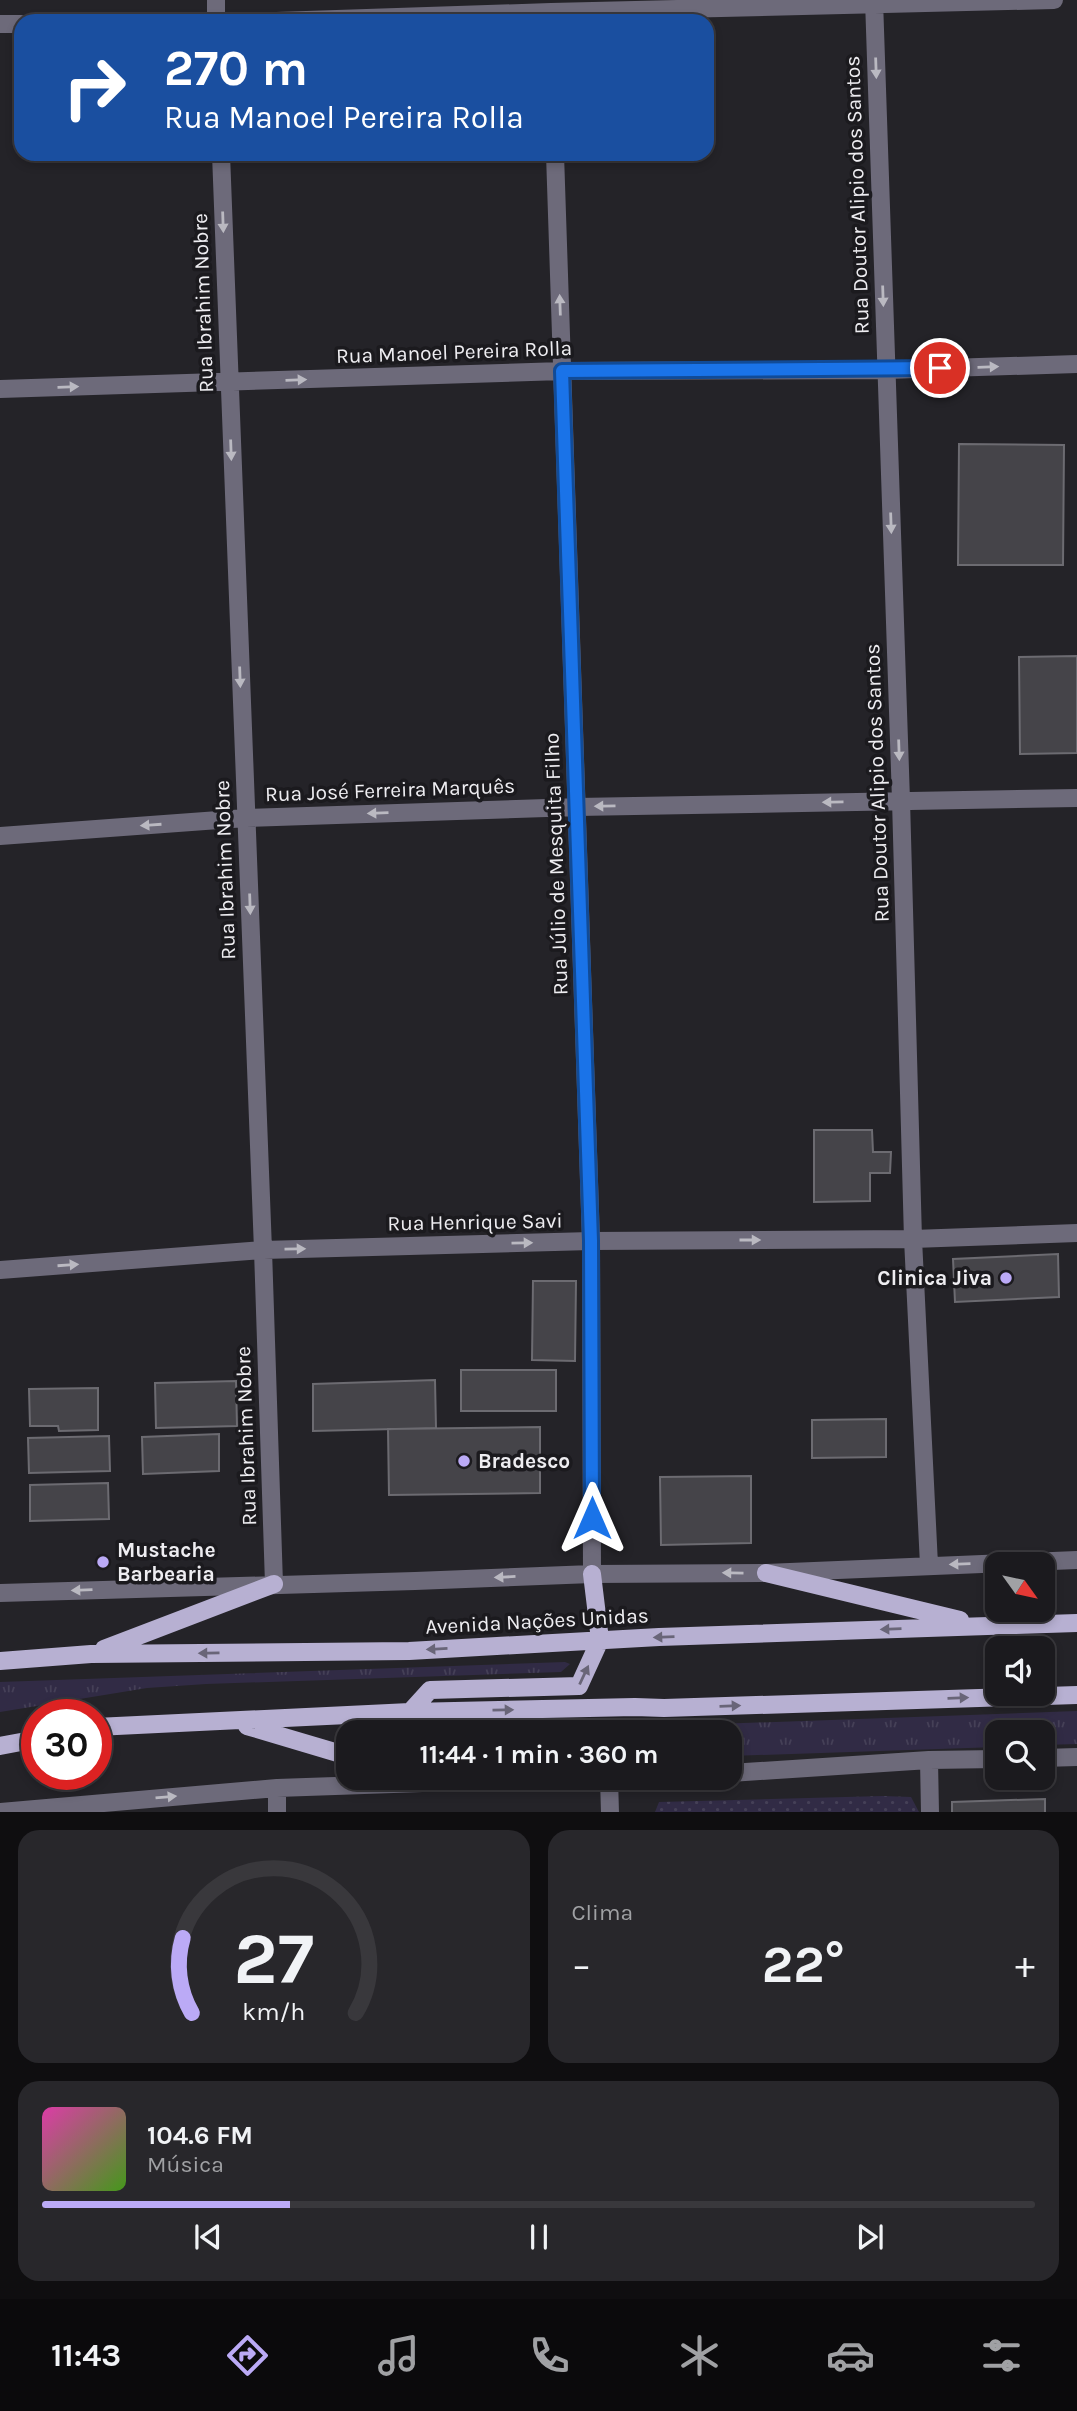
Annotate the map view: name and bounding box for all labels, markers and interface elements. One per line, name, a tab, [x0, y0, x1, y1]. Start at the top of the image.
text: 270 m	[164, 40, 308, 97]
icon: right	[49, 42, 140, 133]
street label: Rua Doutor Alipio dos Santos	[840, 55, 874, 335]
one-way arrow	[870, 57, 881, 79]
text: Rua Manoel Pereira Rolla	[164, 99, 524, 136]
one-way arrow	[218, 211, 229, 233]
street label: Rua Ibrahim Nobre	[188, 213, 218, 393]
one-way arrow	[877, 285, 889, 307]
one-way arrow	[555, 294, 566, 316]
street label: Rua Manoel Pereira Rolla	[336, 336, 572, 368]
pin	[910, 338, 970, 398]
icon: arrive	[921, 349, 959, 387]
one-way arrow	[978, 361, 1000, 372]
one-way arrow	[285, 375, 307, 386]
one-way arrow	[57, 382, 79, 393]
one-way arrow	[226, 439, 237, 461]
one-way arrow	[885, 512, 896, 534]
street label: Rua Doutor Alipio dos Santos	[860, 643, 894, 923]
one-way arrow	[235, 666, 246, 688]
street label: Rua Júlio de Mesquita Filho	[539, 732, 573, 996]
one-way arrow	[894, 740, 905, 762]
street label: Rua José Ferreira Marquês	[265, 774, 515, 806]
street label: Rua Ibrahim Nobre	[210, 780, 240, 960]
one-way arrow	[822, 796, 844, 807]
one-way arrow	[594, 800, 616, 812]
one-way arrow	[367, 808, 389, 819]
one-way arrow	[140, 820, 162, 831]
one-way arrow	[244, 893, 255, 915]
street label: Rua Henrique Savi	[387, 1208, 563, 1236]
one-way arrow	[739, 1234, 761, 1246]
one-way arrow	[512, 1237, 534, 1249]
one-way arrow	[284, 1243, 306, 1254]
one-way arrow	[57, 1259, 79, 1270]
place label: Clinica Jiva	[877, 1266, 992, 1290]
marker: Clinica Jiva	[998, 1270, 1014, 1286]
street label: Rua Ibrahim Nobre	[231, 1346, 261, 1526]
place label: Bradesco	[478, 1449, 570, 1473]
marker: Bradesco	[456, 1453, 472, 1469]
position arrow	[555, 1481, 629, 1555]
place label: Mustache Barbearia	[117, 1538, 216, 1586]
north arrow	[985, 1552, 1055, 1622]
map controls	[985, 1552, 1055, 1790]
marker: Mustache Barbearia	[95, 1554, 111, 1570]
one-way arrow	[949, 1558, 971, 1569]
one-way arrow	[721, 1567, 743, 1579]
one-way arrow	[494, 1572, 516, 1583]
one-way arrow	[71, 1585, 93, 1596]
street label: Avenida Nações Unidas	[425, 1603, 649, 1639]
one-way arrow	[880, 1623, 902, 1634]
one-way arrow	[653, 1632, 675, 1643]
button: sound	[985, 1636, 1055, 1706]
one-way arrow	[426, 1644, 448, 1655]
one-way arrow	[198, 1647, 220, 1659]
one-way arrow	[578, 1665, 590, 1685]
one-way arrow	[947, 1693, 969, 1704]
speed limit sign: 30	[21, 1699, 112, 1790]
one-way arrow	[720, 1700, 742, 1712]
one-way arrow	[492, 1704, 514, 1715]
button: search	[985, 1720, 1055, 1790]
text: 11:44 · 1 min · 360 m	[420, 1739, 658, 1770]
one-way arrow	[155, 1792, 177, 1803]
text: Clima	[572, 1899, 633, 1926]
text: 27	[234, 1916, 314, 2001]
text: 22°	[762, 1934, 845, 1995]
text: −	[572, 1943, 591, 1988]
text: +	[1015, 1943, 1035, 1988]
text: km/h	[242, 1996, 305, 2025]
text: 104.6 FM	[147, 2120, 253, 2151]
text: Música	[147, 2151, 224, 2178]
icon: previous	[189, 2218, 227, 2256]
icon: pause	[520, 2218, 558, 2256]
icon: next	[851, 2218, 889, 2256]
icon: directions	[223, 2331, 272, 2380]
icon: music	[374, 2331, 423, 2380]
icon: phone	[525, 2331, 574, 2380]
icon: climate	[675, 2331, 724, 2380]
icon: car	[826, 2331, 875, 2380]
icon: filters	[977, 2331, 1026, 2380]
text: 11:43	[51, 2337, 121, 2374]

